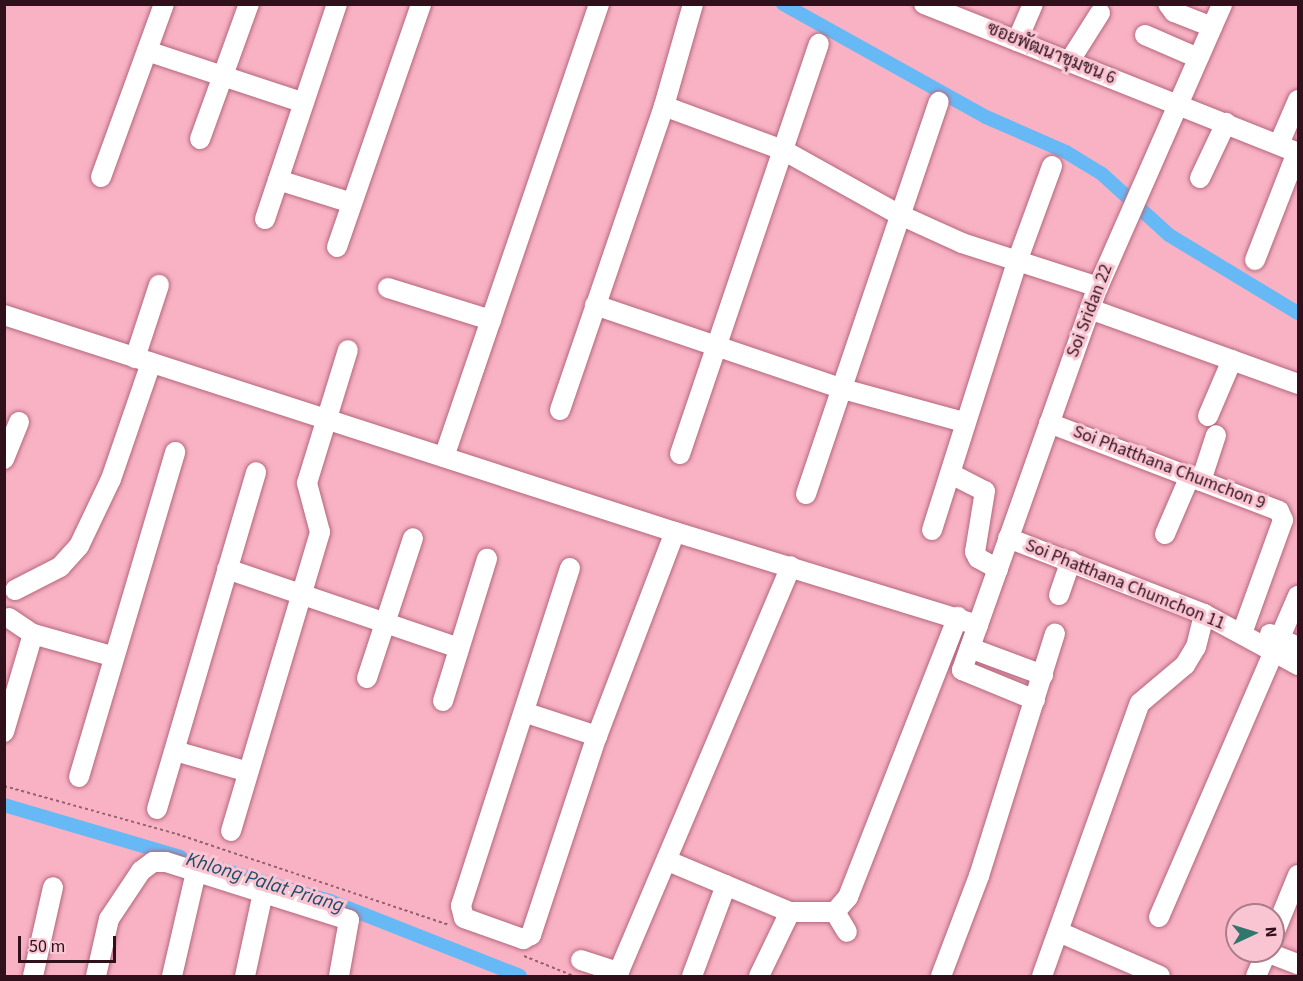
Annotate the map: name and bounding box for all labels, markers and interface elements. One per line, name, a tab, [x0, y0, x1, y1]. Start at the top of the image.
street label: ซอยพัฒนาชุมชน 6	[983, 18, 1119, 90]
street label: Soi Sridan 22	[1062, 261, 1118, 361]
street label: Soi Phatthana Chumchon 9	[1070, 421, 1268, 515]
street label: Soi Phatthana Chumchon 11	[1022, 535, 1228, 635]
water label: Khlong Palat Priang	[183, 848, 347, 918]
north arrow	[1225, 903, 1285, 963]
scale bar	[21, 924, 118, 962]
text: N	[1260, 926, 1282, 938]
text: 50 m	[29, 934, 65, 959]

